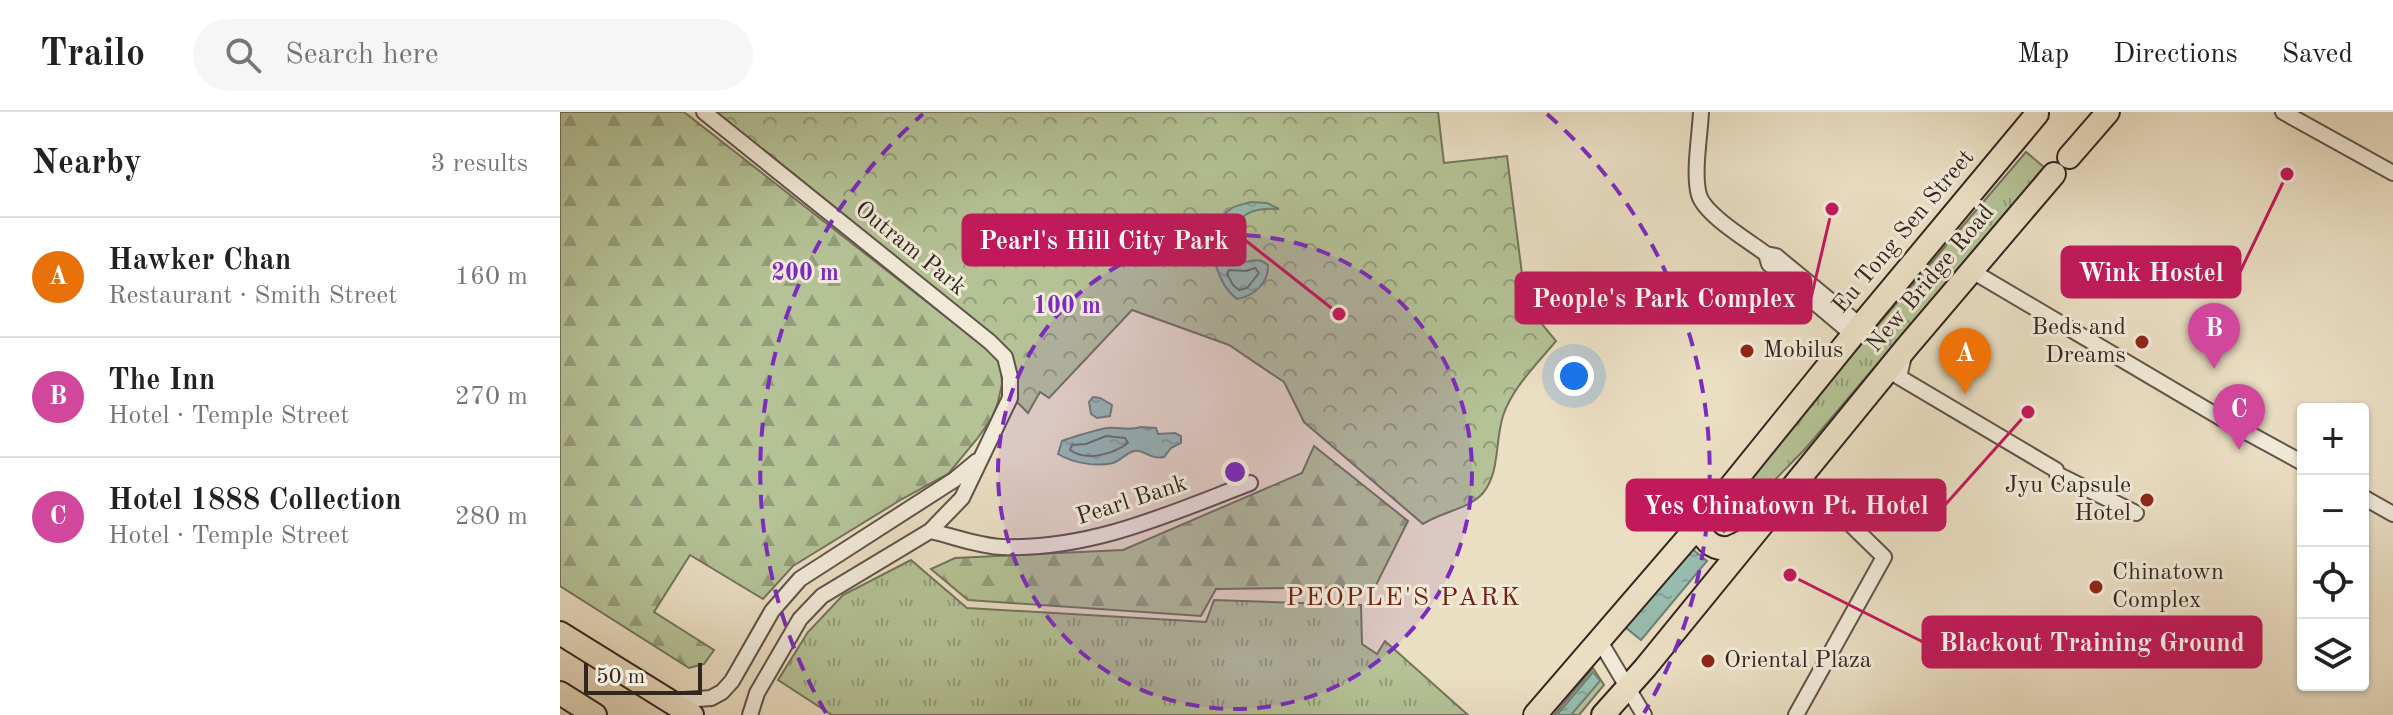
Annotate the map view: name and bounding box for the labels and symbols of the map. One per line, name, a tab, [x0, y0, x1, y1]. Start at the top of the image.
street label: Eu Tong Sen Street	[1829, 146, 1979, 318]
street label: Outram Park	[850, 197, 970, 301]
street label: New Bridge Road	[1863, 201, 1999, 357]
callout: Pearl's Hill City Park	[963, 215, 1245, 265]
text: Pearl's Hill City Park	[979, 229, 1230, 255]
callout: Wink Hostel	[2062, 247, 2240, 297]
text: Wink Hostel	[2078, 261, 2224, 287]
text: 200 m	[771, 262, 839, 286]
callout: People's Park Complex	[1516, 273, 1811, 323]
text: People's Park Complex	[1532, 287, 1796, 313]
text: 100 m	[1033, 295, 1101, 319]
pin: B	[2188, 303, 2240, 369]
place label: Beds and Dreams	[2031, 316, 2126, 368]
pin: A	[1939, 328, 1991, 394]
marker: Beds and Dreams	[2133, 333, 2151, 351]
place label: Mobilus	[1763, 339, 1844, 363]
marker: Mobilus	[1738, 342, 1756, 360]
your location	[1554, 356, 1594, 396]
pin: C	[2213, 384, 2265, 450]
centre of rings	[1221, 458, 1249, 486]
street label: Pearl Bank	[1074, 472, 1190, 530]
place label: Jyu Capsule Hotel	[2005, 474, 2131, 526]
callout: Yes Chinatown Pt. Hotel	[1627, 480, 1945, 530]
marker: Jyu Capsule Hotel	[2138, 491, 2156, 509]
text: Yes Chinatown Pt. Hotel	[1643, 494, 1929, 520]
place label: Chinatown Complex	[2112, 561, 2224, 613]
marker: Chinatown Complex	[2087, 578, 2105, 596]
district label: PEOPLE'S PARK	[1286, 585, 1522, 611]
callout: Blackout Training Ground	[1923, 617, 2261, 667]
text: Blackout Training Ground	[1939, 631, 2245, 657]
place label: Oriental Plaza	[1724, 649, 1872, 673]
marker: Oriental Plaza	[1699, 652, 1717, 670]
scale bar	[584, 659, 702, 695]

